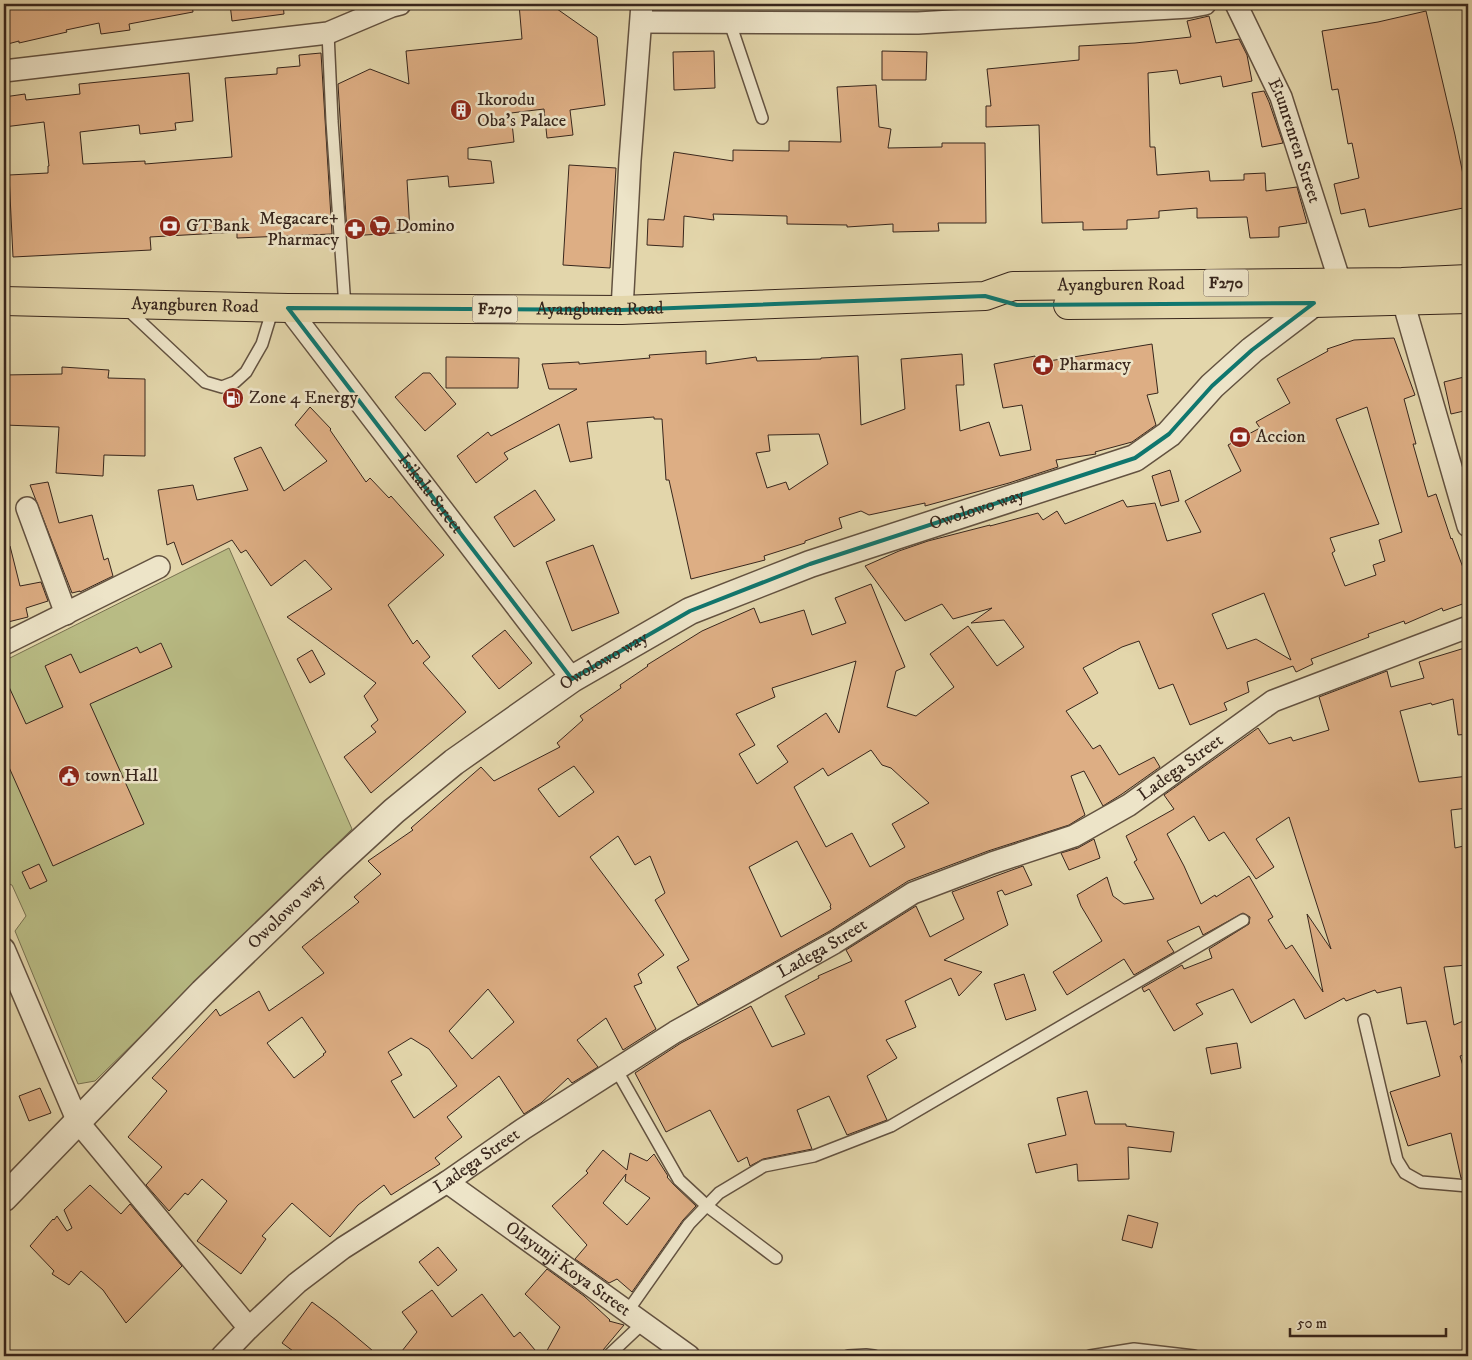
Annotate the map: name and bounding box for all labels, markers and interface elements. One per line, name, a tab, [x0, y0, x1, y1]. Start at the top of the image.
street label: Etunrenren Street	[1263, 75, 1325, 206]
place label: Ikorodu Oba's Palace	[477, 89, 566, 132]
building icon: Ikorodu Oba's Palace	[449, 98, 473, 122]
place label: Megacare+ Pharmacy	[259, 208, 339, 251]
bank icon: GTBank	[158, 214, 182, 238]
supermarket icon: Domino	[368, 214, 392, 238]
place label: GTBank	[186, 215, 250, 237]
place label: Domino	[396, 215, 455, 237]
pharmacy icon: Megacare+ Pharmacy	[343, 217, 367, 241]
road number: F270	[1204, 270, 1248, 296]
street label: Ayangburen Road	[1057, 273, 1185, 297]
street label: Ayangburen Road	[131, 293, 259, 318]
road number: F270	[472, 296, 518, 322]
street label: Ayangburen Road	[536, 297, 664, 321]
pharmacy icon: Pharmacy	[1031, 353, 1055, 377]
place label: Pharmacy	[1059, 354, 1131, 376]
fuel station icon: Zone 4 Energy	[221, 386, 245, 410]
place label: Zone 4 Energy	[249, 387, 358, 409]
bank icon: Accion	[1228, 425, 1252, 449]
place label: Accion	[1256, 426, 1306, 448]
street label: Isikalu Street	[393, 449, 468, 538]
street label: Owolowo way	[927, 484, 1028, 535]
street label: Owolowo way	[555, 626, 652, 695]
street label: Ladega Street	[1134, 729, 1228, 806]
public building icon: town Hall	[57, 764, 81, 788]
place label: town Hall	[85, 765, 158, 787]
street label: Owolowo way	[243, 869, 330, 954]
street label: Ladega Street	[774, 914, 871, 983]
street label: Ladega Street	[430, 1123, 524, 1199]
street label: Olayunji Koya Street	[501, 1217, 635, 1322]
scale bar	[1290, 1305, 1446, 1337]
text: 50 m	[1297, 1314, 1327, 1333]

